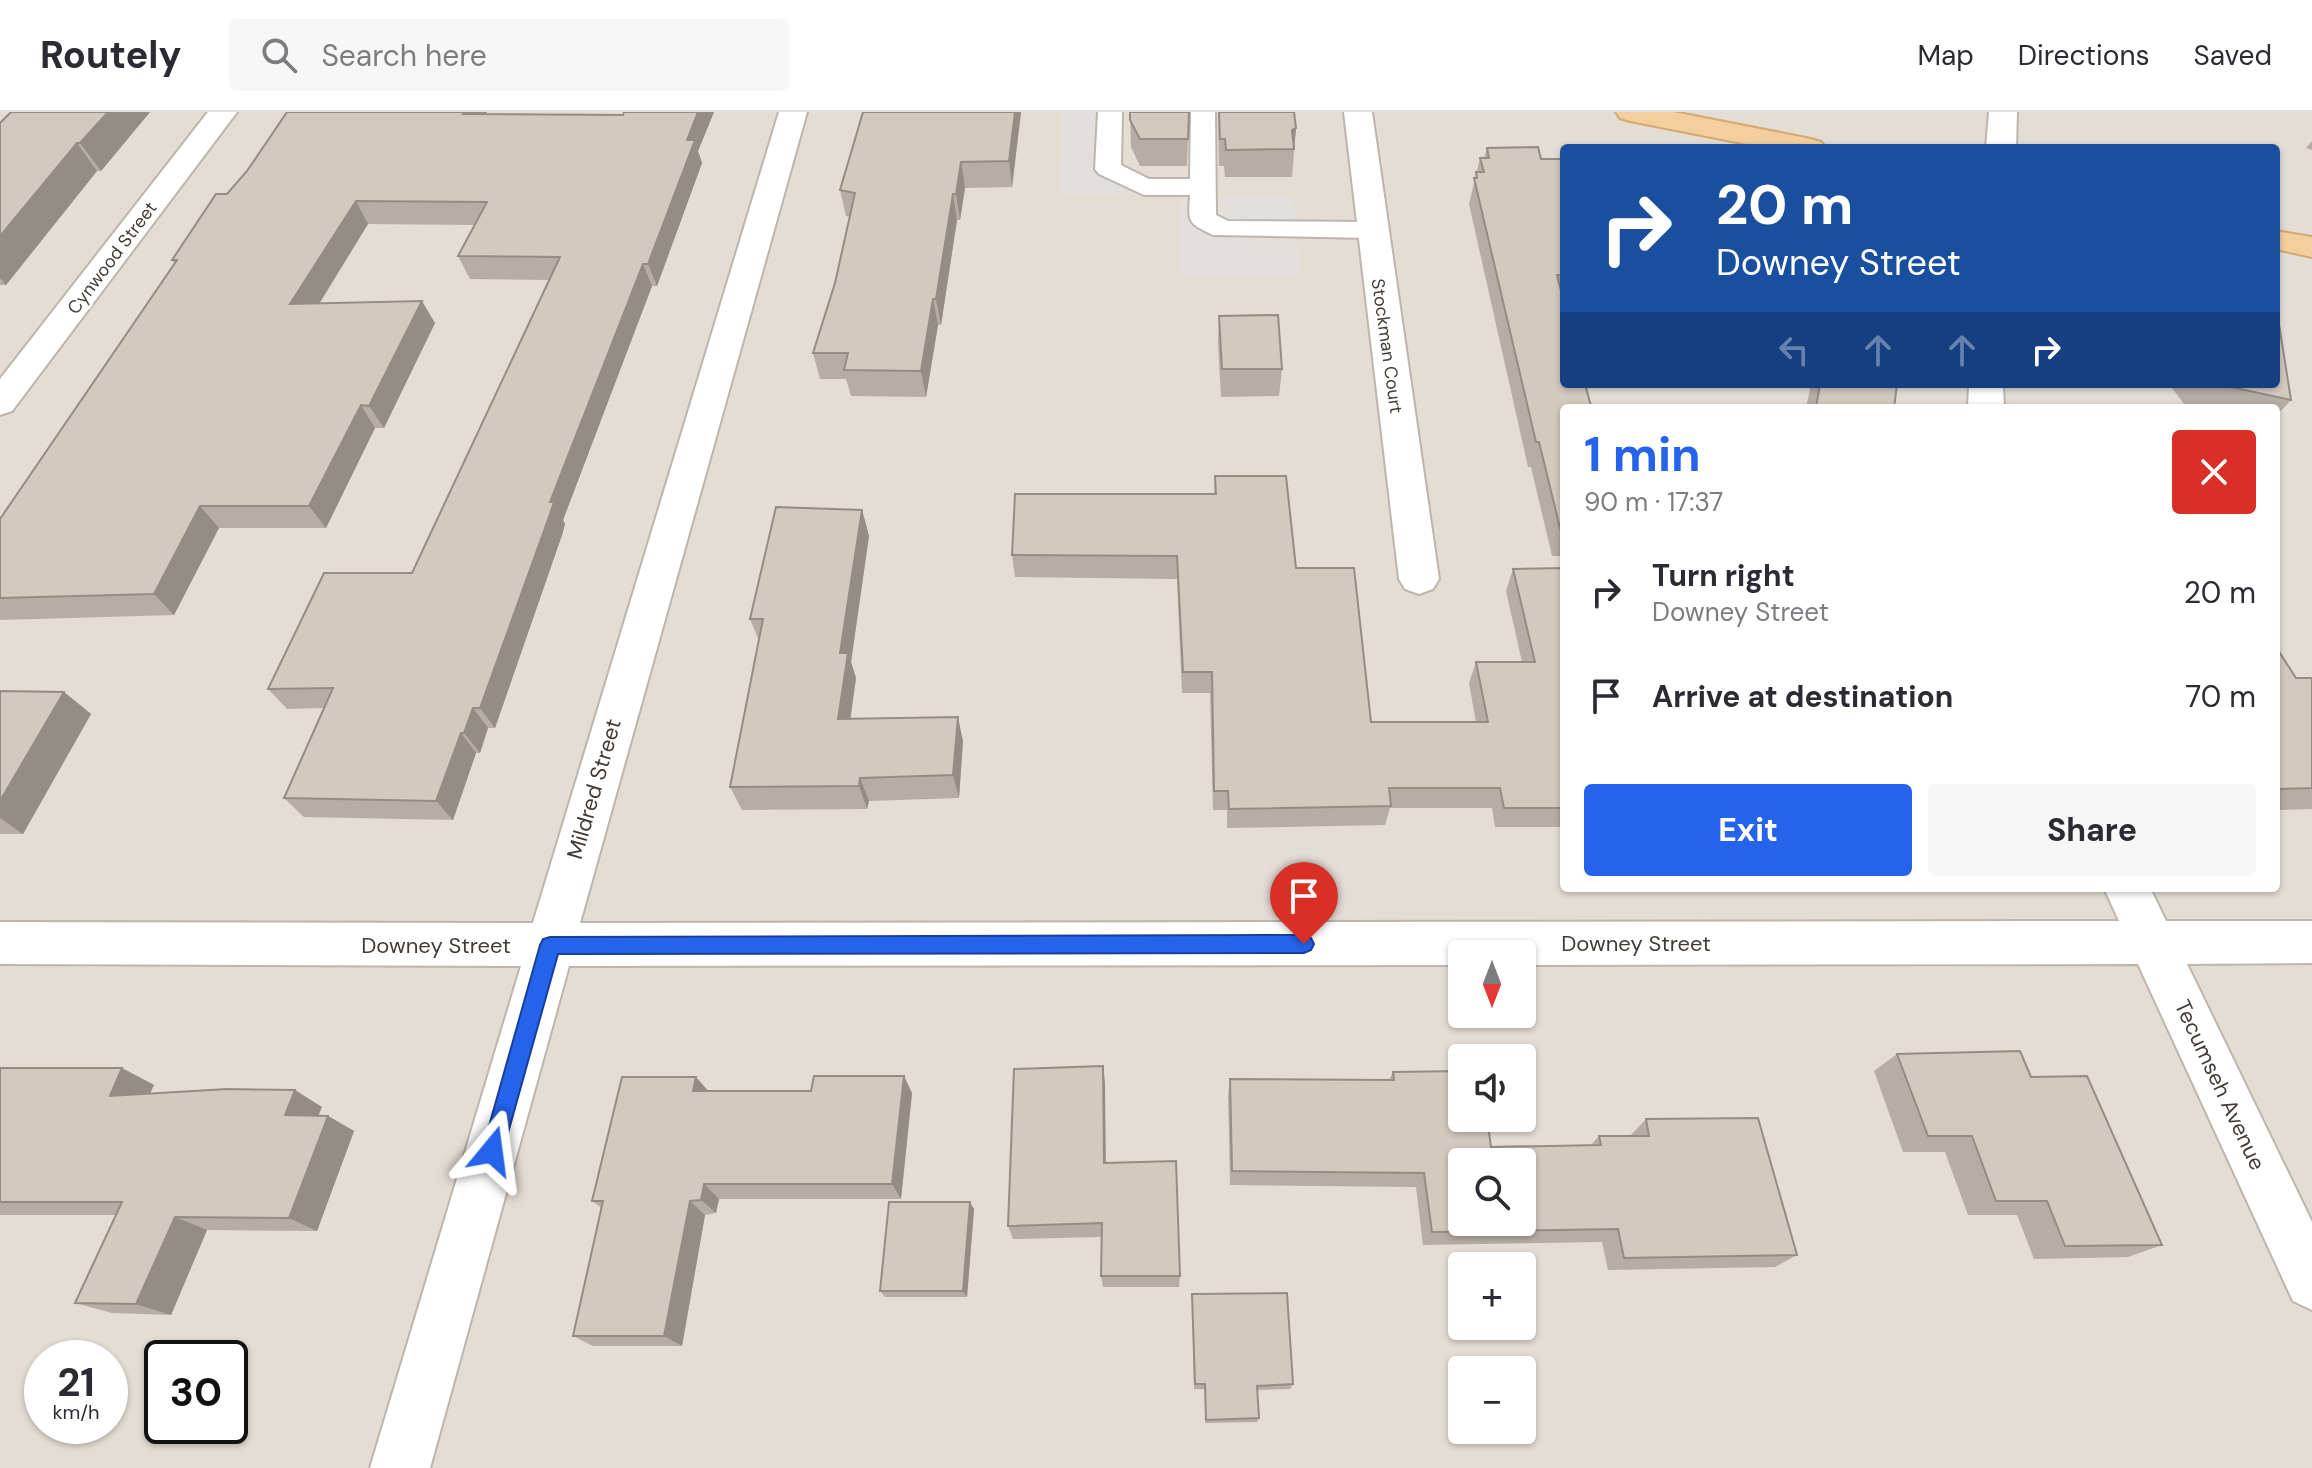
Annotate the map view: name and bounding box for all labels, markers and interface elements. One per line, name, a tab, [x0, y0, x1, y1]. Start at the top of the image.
search box	[229, 19, 789, 91]
text: Routely	[40, 30, 181, 80]
icon: search	[257, 33, 301, 77]
text: Search here	[321, 36, 487, 75]
text: Map	[1917, 37, 1974, 74]
text: Directions	[2018, 37, 2150, 74]
text: Saved	[2194, 37, 2272, 74]
text: 20 m	[1716, 168, 1853, 241]
icon: right	[1584, 176, 1688, 280]
street label: Cynwood Street	[62, 197, 162, 319]
text: Downey Street	[1716, 239, 1961, 286]
street label: Stockman Court	[1366, 277, 1408, 415]
icon: left	[1772, 328, 1816, 372]
icon: ahead	[1856, 328, 1900, 372]
icon: ahead	[1940, 328, 1984, 372]
icon: right	[2024, 328, 2068, 372]
text: 1 min	[1584, 423, 1701, 486]
button: close	[2172, 430, 2256, 514]
text: 90 m · 17:37	[1584, 485, 1723, 519]
text: Turn right	[1652, 556, 1795, 595]
icon: right	[1584, 570, 1628, 614]
text: 20 m	[2184, 573, 2256, 612]
text: Downey Street	[1652, 595, 1829, 629]
icon: arrive	[1584, 674, 1628, 718]
text: Arrive at destination	[1652, 677, 1953, 716]
text: 70 m	[2185, 677, 2256, 716]
street label: Mildred Street	[560, 715, 628, 863]
button: Exit	[1584, 784, 1912, 876]
button: Share	[1928, 784, 2256, 876]
pin	[1270, 862, 1338, 944]
icon: arrive	[1282, 874, 1326, 918]
street label: Downey Street	[1561, 929, 1711, 958]
street label: Downey Street	[361, 931, 511, 960]
north arrow	[1448, 940, 1536, 1028]
map controls	[1448, 940, 1536, 1444]
street label: Tecumseh Avenue	[2168, 995, 2272, 1175]
button: sound	[1448, 1044, 1536, 1132]
position arrow	[450, 1109, 534, 1193]
button: search	[1448, 1148, 1536, 1236]
button: +	[1448, 1252, 1536, 1340]
speed limit sign: 30	[144, 1340, 248, 1444]
text: 21	[57, 1356, 95, 1408]
button: −	[1448, 1356, 1536, 1444]
text: km/h	[52, 1399, 100, 1425]

